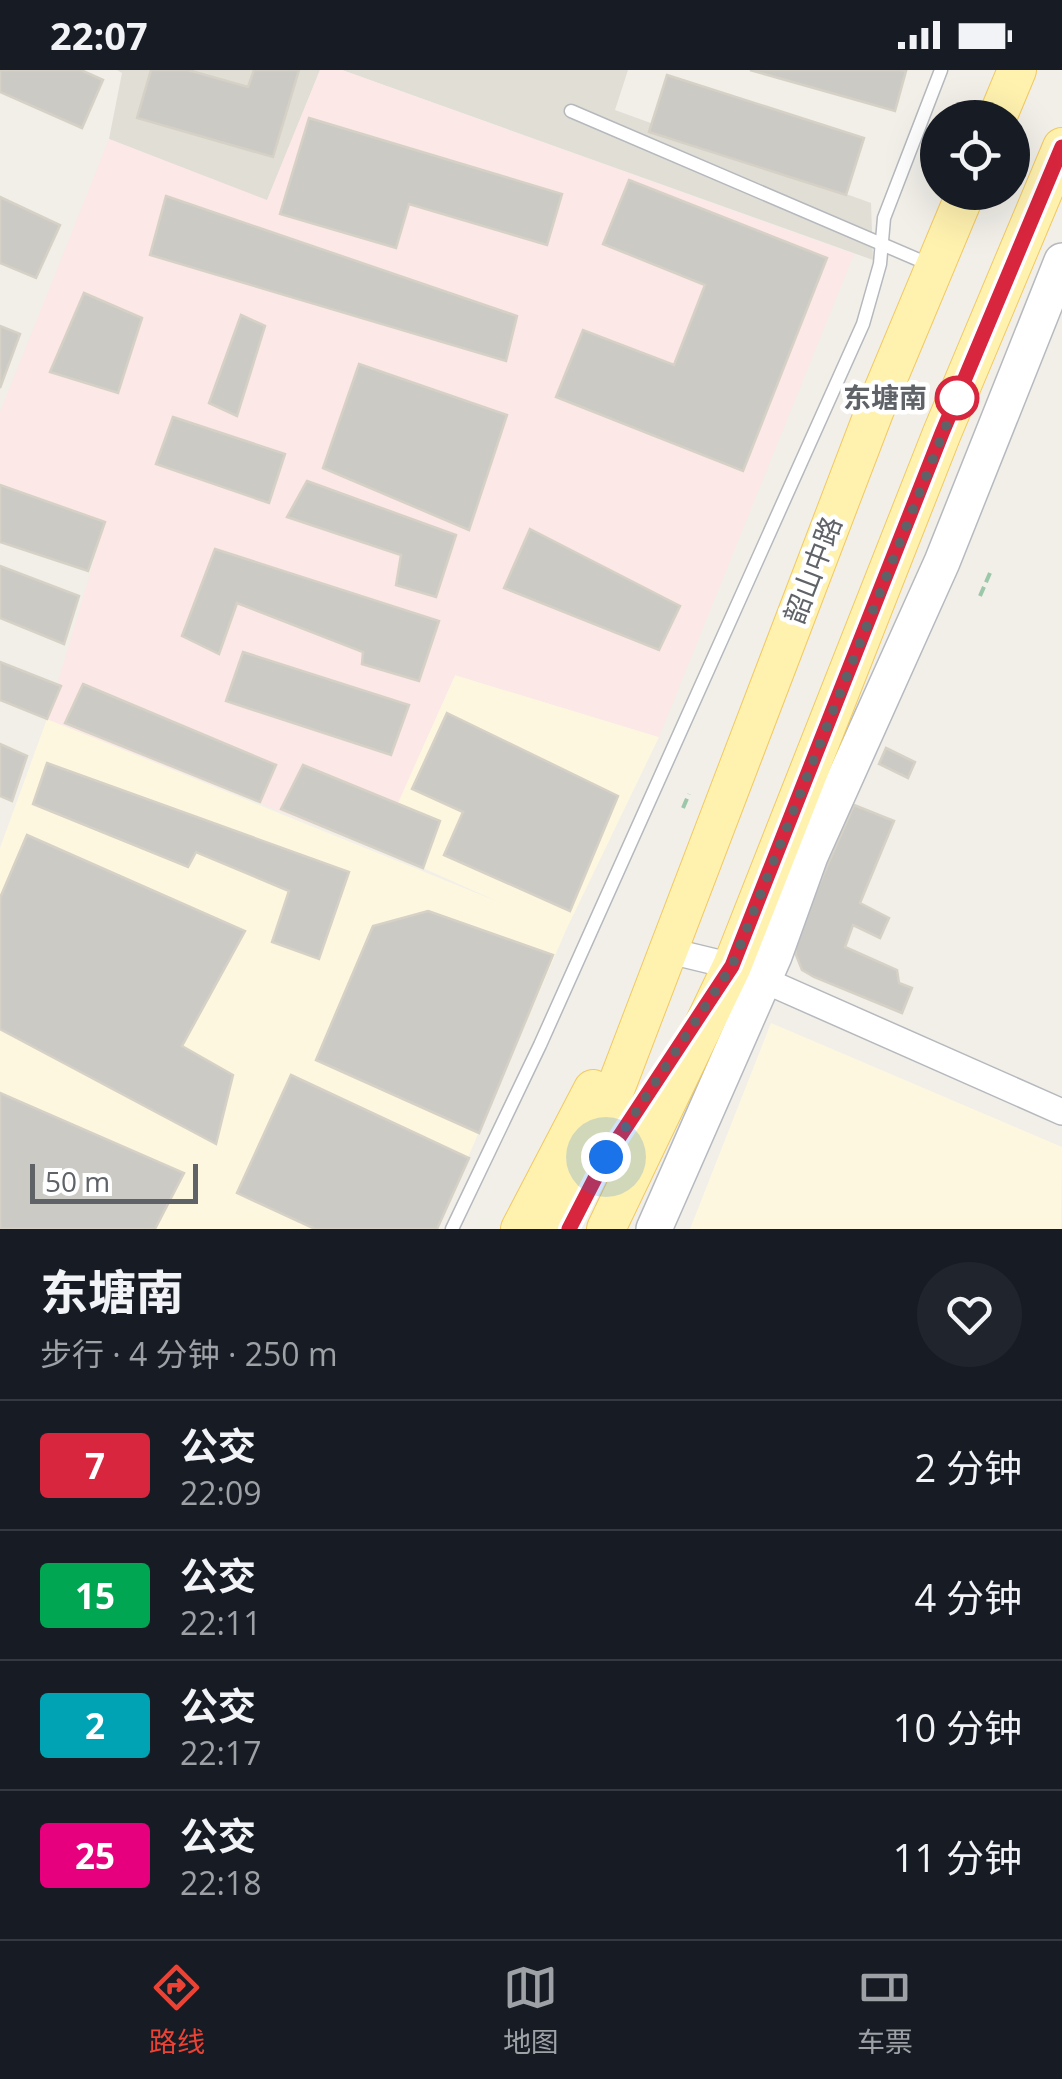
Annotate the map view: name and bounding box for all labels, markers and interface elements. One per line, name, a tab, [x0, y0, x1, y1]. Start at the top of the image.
text: 22:07	[50, 9, 148, 61]
map controls	[920, 100, 1030, 210]
button: locate	[920, 100, 1030, 210]
marker: 东塘南	[936, 377, 978, 419]
place label: 东塘南	[843, 378, 927, 416]
street label: 韶山中路	[774, 511, 850, 629]
your location	[581, 1132, 631, 1182]
scale bar	[30, 1159, 198, 1204]
text: 50 m	[45, 1162, 110, 1200]
text: 东塘南	[40, 1259, 184, 1324]
button: heart	[917, 1262, 1022, 1367]
text: 步行 · 4 分钟 · 250 m	[40, 1332, 338, 1375]
text: 公交	[180, 1419, 256, 1471]
text: 2 分钟	[914, 1441, 1022, 1493]
text: 7	[85, 1442, 105, 1489]
text: 22:09	[180, 1471, 262, 1514]
text: 公交	[180, 1549, 256, 1601]
text: 4 分钟	[914, 1571, 1022, 1623]
text: 15	[75, 1572, 115, 1619]
text: 22:11	[180, 1601, 262, 1644]
text: 公交	[180, 1679, 256, 1731]
text: 10 分钟	[893, 1701, 1022, 1753]
text: 2	[85, 1702, 105, 1749]
text: 22:17	[180, 1731, 262, 1774]
text: 公交	[180, 1809, 256, 1861]
text: 11 分钟	[893, 1831, 1022, 1883]
text: 25	[75, 1832, 115, 1879]
text: 22:18	[180, 1861, 262, 1904]
tab: 路线	[149, 1960, 205, 2060]
tab: 地图	[503, 1960, 559, 2060]
tab: 车票	[857, 1960, 913, 2060]

